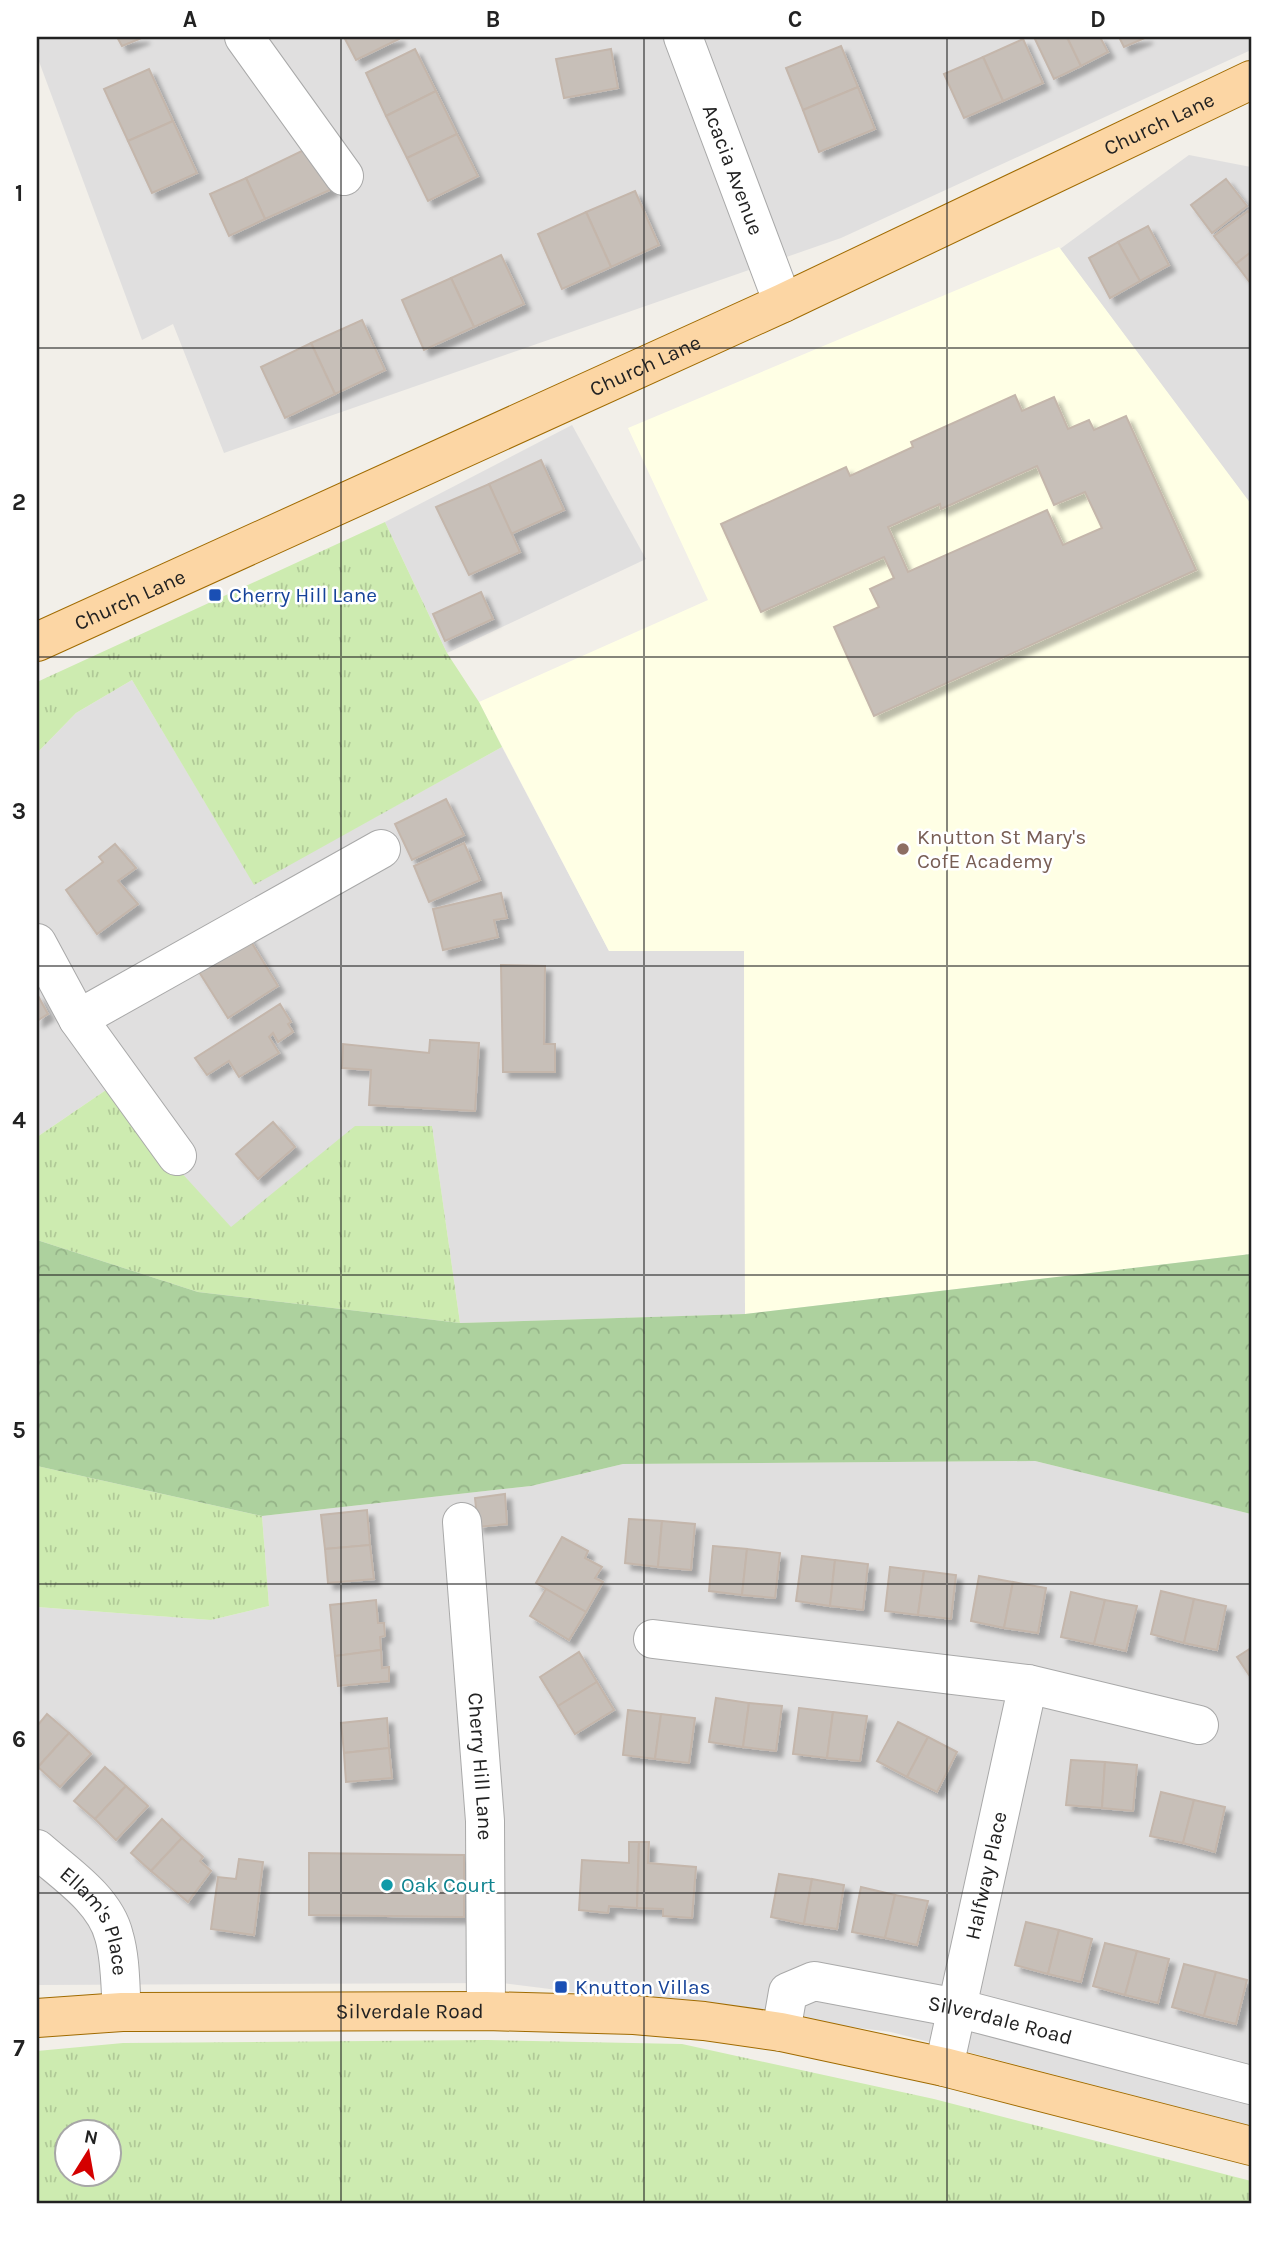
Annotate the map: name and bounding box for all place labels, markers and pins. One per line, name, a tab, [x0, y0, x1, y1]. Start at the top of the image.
place label: Cherry Hill Lane	[229, 583, 377, 607]
marker: Cherry Hill Lane	[207, 587, 223, 603]
place label: Knutton St Mary's CofE Academy	[917, 825, 1086, 873]
marker: Knutton St Mary's CofE Academy	[895, 841, 911, 857]
place label: Oak Court	[401, 1873, 496, 1897]
marker: Oak Court	[379, 1877, 395, 1893]
place label: Knutton Villas	[575, 1975, 711, 1999]
marker: Knutton Villas	[553, 1979, 569, 1995]

